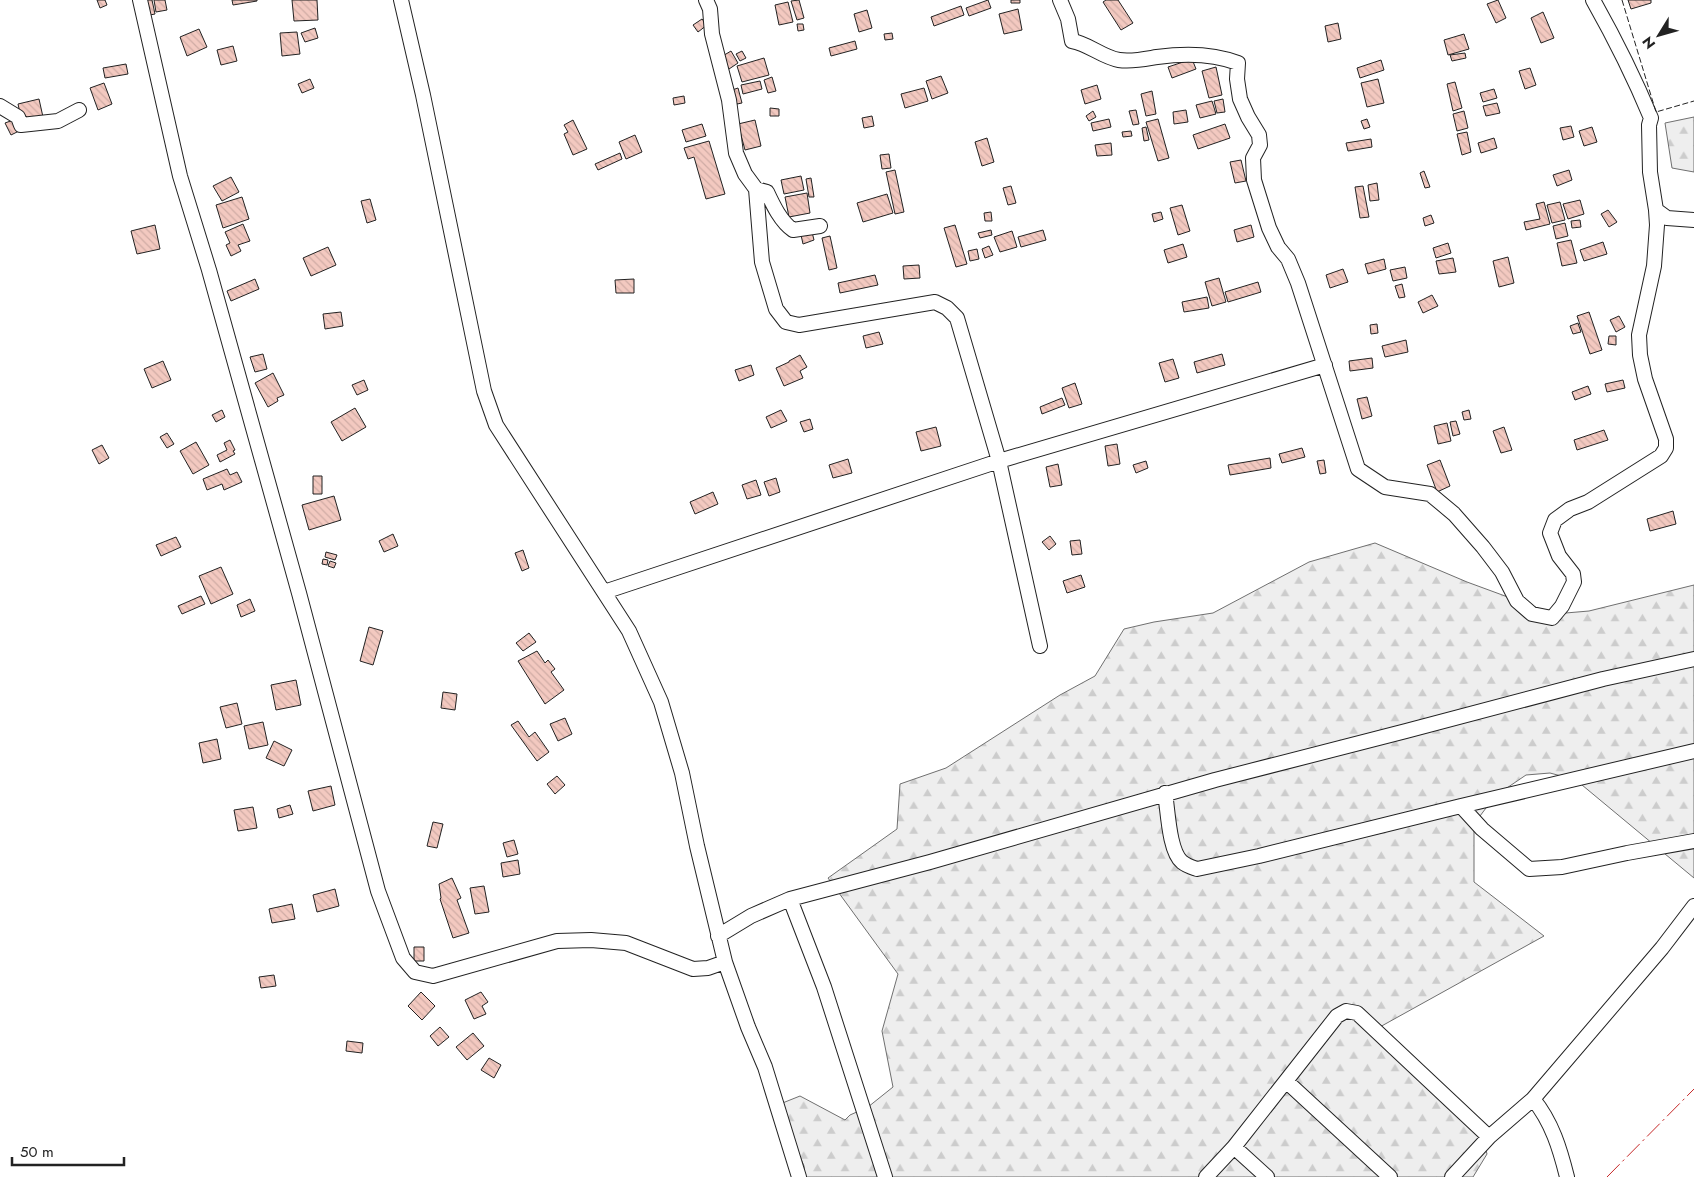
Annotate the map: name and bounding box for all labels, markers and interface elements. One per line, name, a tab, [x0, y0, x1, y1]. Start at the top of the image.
north arrow	[1634, 10, 1684, 60]
text: N	[1637, 32, 1660, 53]
scale bar	[12, 1134, 125, 1166]
text: 50 m	[20, 1141, 54, 1163]

